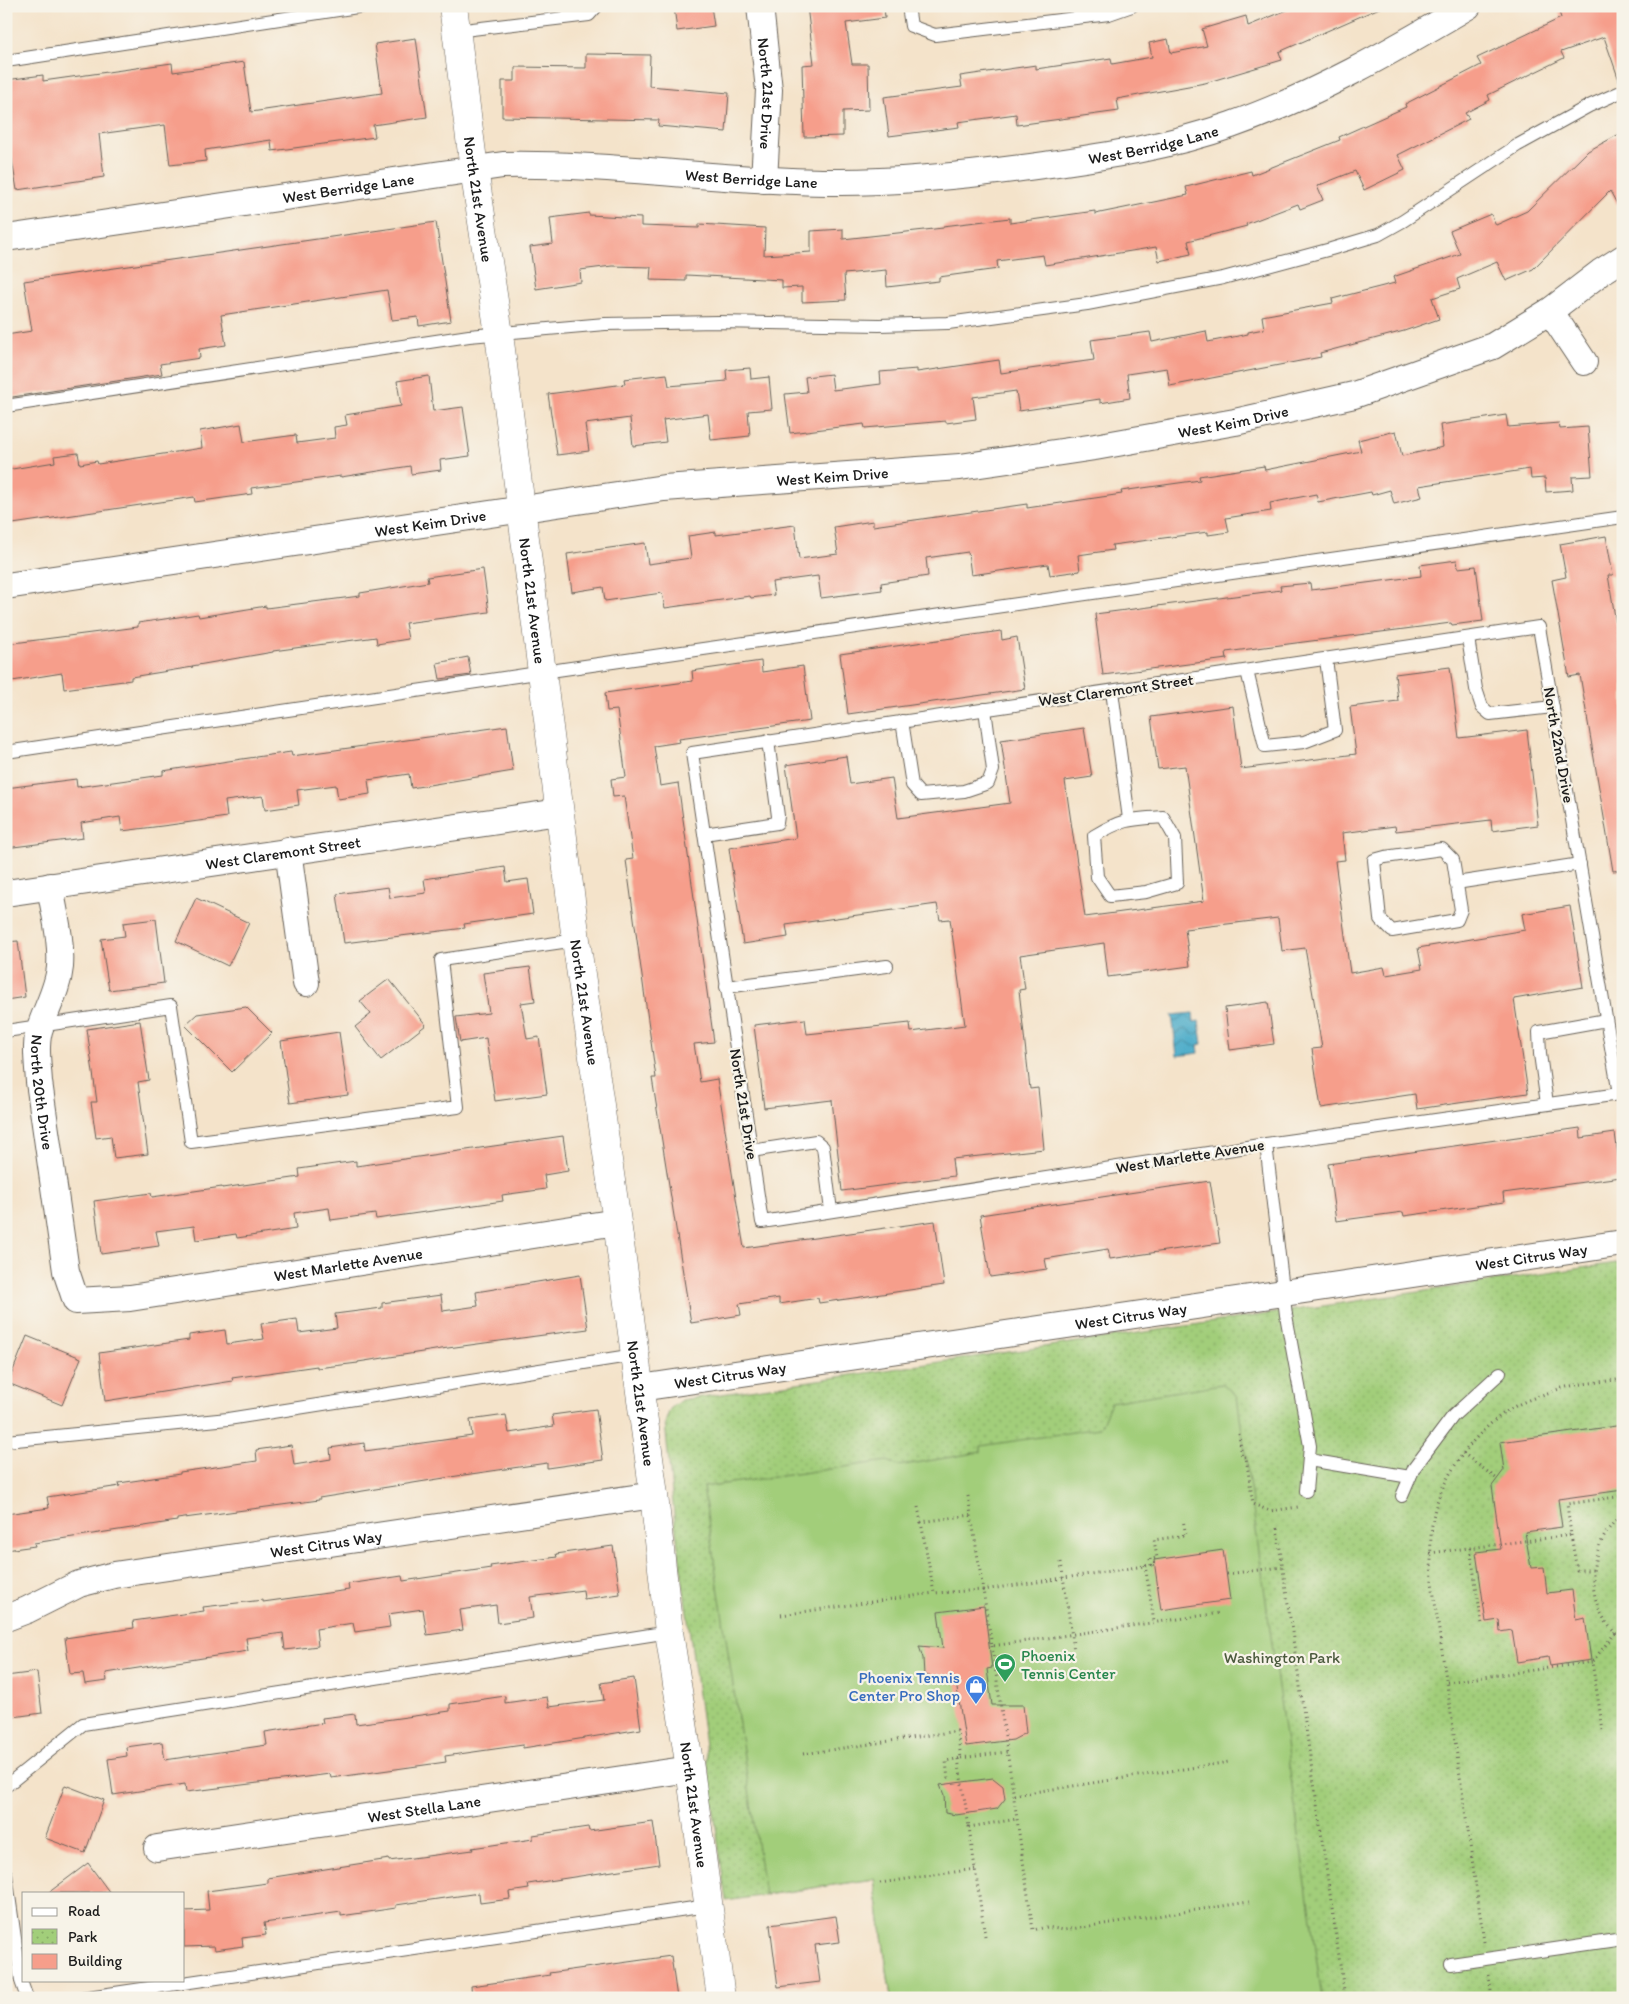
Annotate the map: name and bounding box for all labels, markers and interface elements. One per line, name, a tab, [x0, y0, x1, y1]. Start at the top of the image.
street label: North 21st Drive	[754, 37, 779, 150]
street label: West Berridge Lane	[1087, 120, 1221, 168]
street label: North 21st Avenue	[460, 135, 498, 264]
street label: West Berridge Lane	[684, 164, 818, 191]
street label: West Berridge Lane	[281, 169, 416, 207]
street label: West Keim Drive	[1176, 401, 1290, 442]
street label: West Keim Drive	[776, 463, 889, 490]
street label: West Keim Drive	[373, 505, 487, 540]
street label: North 21st Avenue	[515, 536, 550, 665]
street label: West Claremont Street	[1037, 670, 1195, 710]
street label: North 22nd Drive	[1539, 685, 1579, 805]
street label: West Claremont Street	[204, 832, 362, 873]
street label: North 21st Avenue	[567, 938, 604, 1067]
street label: North 20th Drive	[27, 1034, 58, 1151]
street label: North 21st Drive	[726, 1047, 762, 1161]
street label: West Marlette Avenue	[1114, 1135, 1266, 1177]
street label: West Citrus Way	[1474, 1239, 1589, 1274]
street label: West Marlette Avenue	[272, 1243, 424, 1285]
street label: West Citrus Way	[1073, 1298, 1188, 1333]
street label: North 21st Avenue	[624, 1339, 660, 1468]
street label: West Citrus Way	[673, 1357, 788, 1392]
street label: West Citrus Way	[269, 1526, 384, 1561]
place label: Phoenix Tennis Center	[1021, 1646, 1116, 1683]
park label: Washington Park	[1224, 1648, 1340, 1667]
sports icon: Phoenix Tennis Center	[993, 1652, 1017, 1683]
place label: Phoenix Tennis Center Pro Shop	[848, 1668, 960, 1705]
shop icon: Phoenix Tennis Center Pro Shop	[964, 1674, 988, 1705]
street label: North 21st Avenue	[676, 1740, 713, 1869]
street label: West Stella Lane	[366, 1791, 482, 1826]
legend	[22, 1892, 185, 1982]
text: Road	[68, 1902, 101, 1920]
text: Park	[68, 1928, 98, 1946]
text: Building	[68, 1952, 122, 1970]

